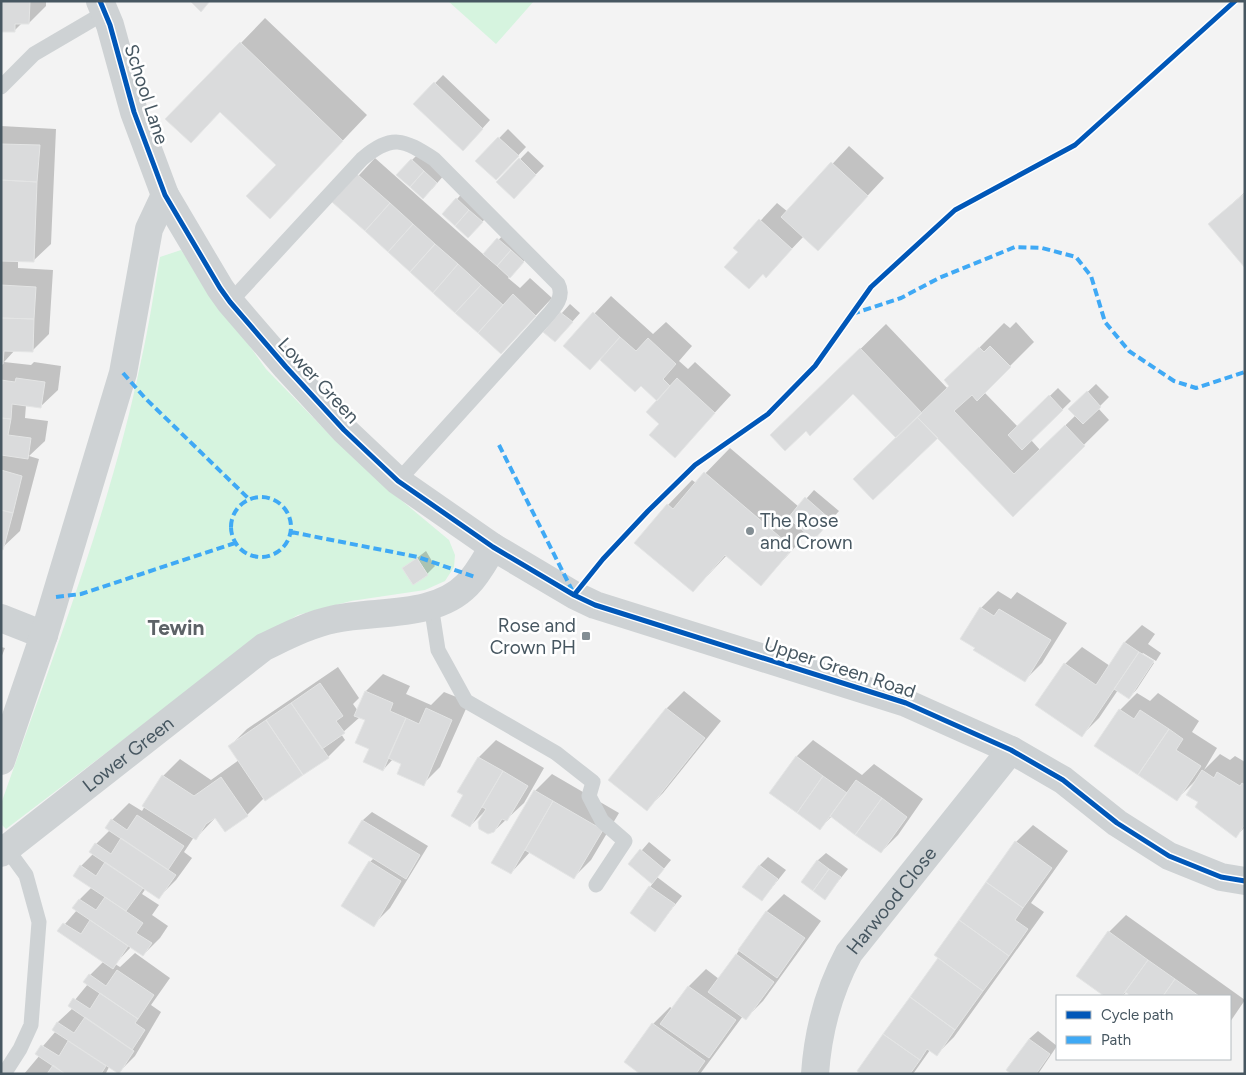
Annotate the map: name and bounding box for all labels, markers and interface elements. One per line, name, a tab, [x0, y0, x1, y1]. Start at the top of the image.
street label: School Lane	[120, 41, 174, 147]
street label: Lower Green	[273, 333, 364, 428]
place label: The Rose and Crown	[760, 509, 853, 554]
marker: The Rose and Crown	[744, 525, 756, 537]
place label: Rose and Crown PH	[490, 614, 576, 659]
district label: Tewin	[147, 615, 205, 640]
marker: Rose and Crown PH	[580, 630, 592, 642]
street label: Upper Green Road	[761, 632, 919, 703]
street label: Lower Green	[78, 711, 178, 797]
street label: Harwood Close	[841, 842, 941, 959]
legend	[1056, 995, 1231, 1060]
text: Cycle path	[1101, 1006, 1173, 1024]
text: Path	[1101, 1031, 1131, 1049]

